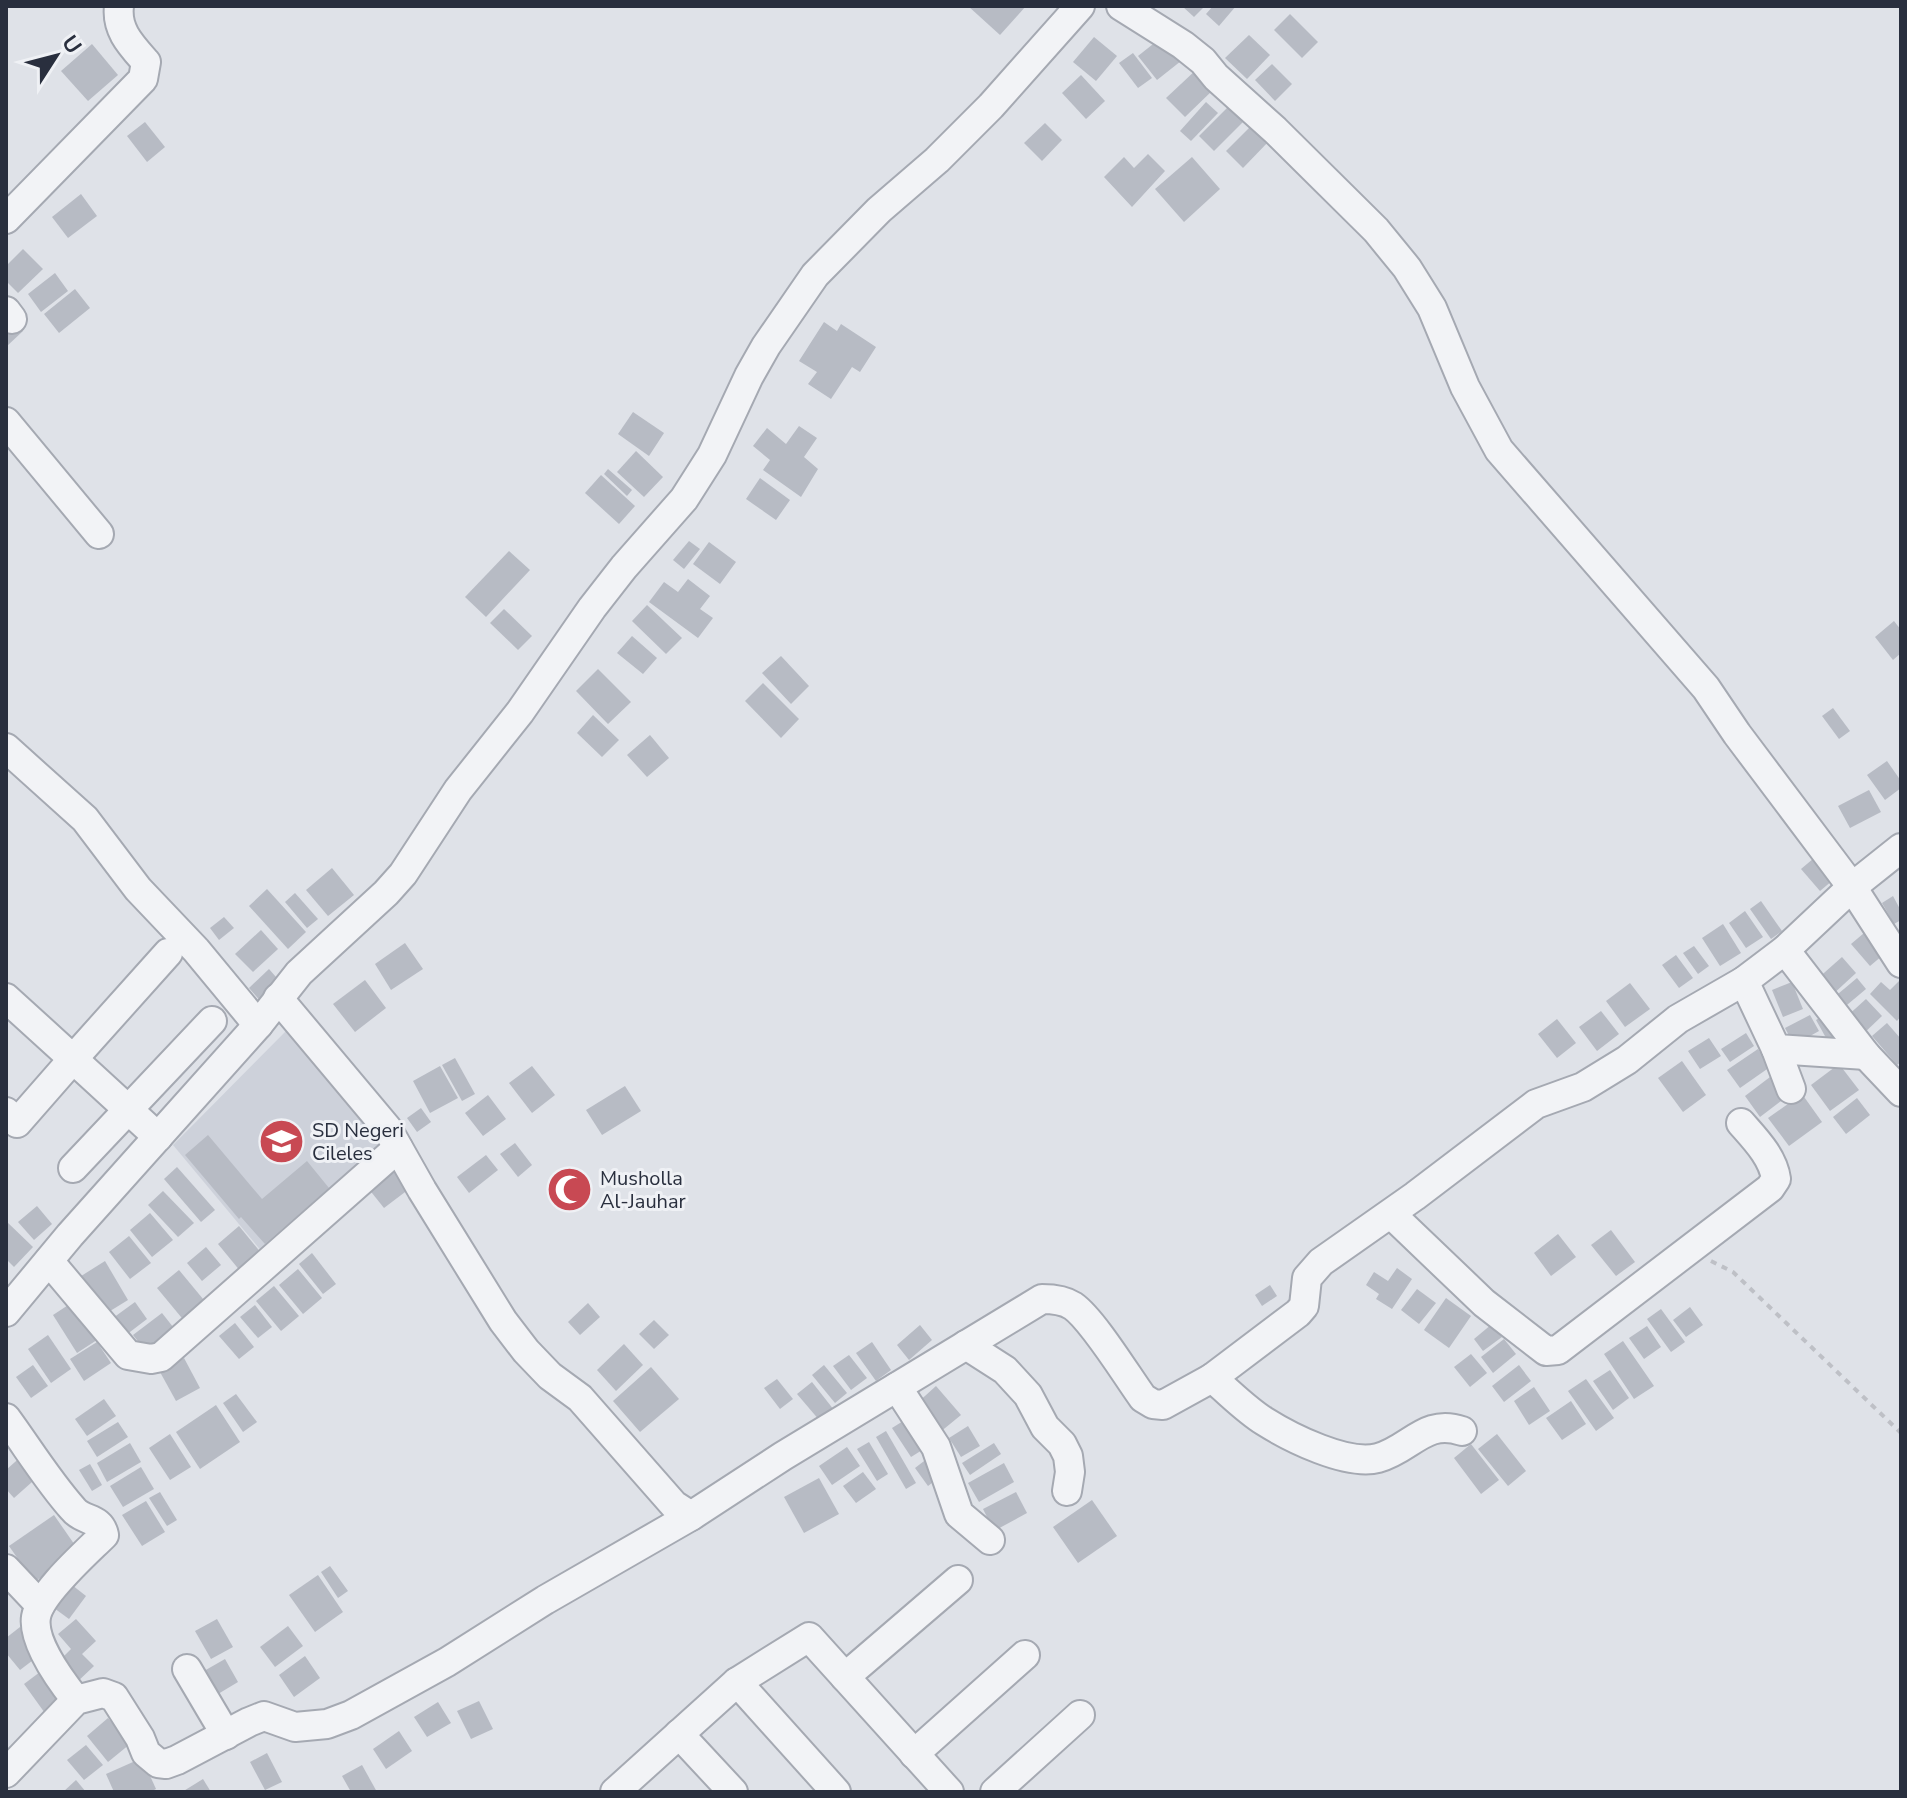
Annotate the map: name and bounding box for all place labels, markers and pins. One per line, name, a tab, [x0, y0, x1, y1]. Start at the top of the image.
school or university icon: SD Negeri Cileles	[257, 1117, 305, 1165]
place label: SD Negeri Cileles	[312, 1117, 404, 1167]
mosque icon: Musholla Al-Jauhar	[545, 1165, 593, 1213]
place label: Musholla Al-Jauhar	[600, 1165, 686, 1215]

